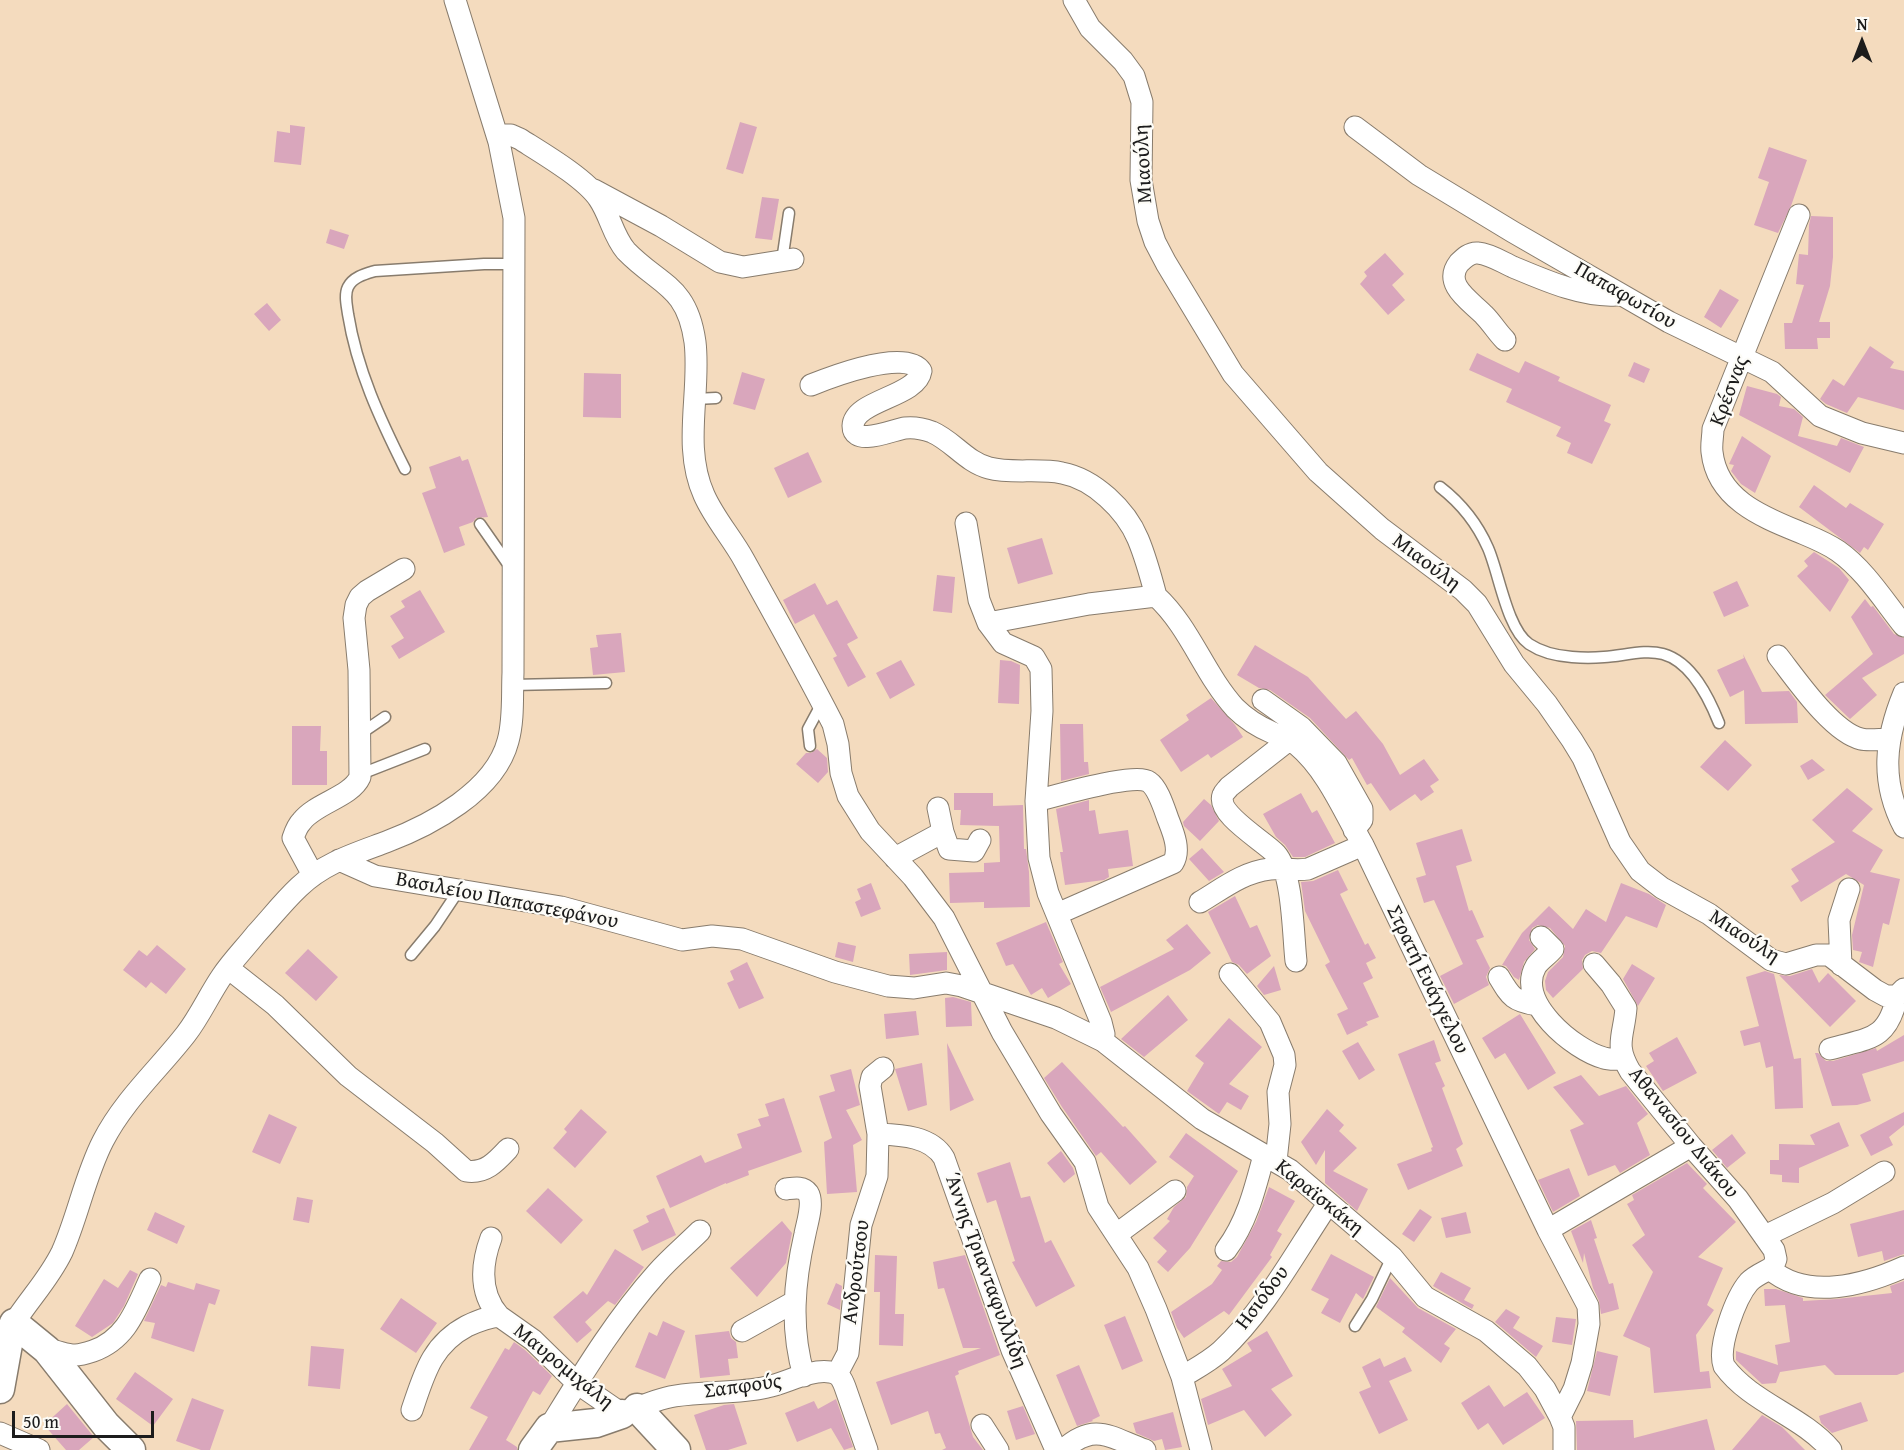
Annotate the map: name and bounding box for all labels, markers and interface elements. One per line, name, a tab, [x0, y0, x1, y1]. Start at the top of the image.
north arrow	[1832, 12, 1892, 72]
text: N	[1857, 12, 1867, 36]
street label: Μιαούλη	[1129, 124, 1159, 204]
street label: Παπαφωτίου	[1570, 257, 1680, 335]
street label: Κρέσνας	[1705, 352, 1755, 430]
street label: Μιαούλη	[1387, 529, 1465, 597]
street label: Βασιλείου Παπαστεφάνου	[394, 867, 620, 935]
street label: Στρατή Ευάγγελου	[1380, 902, 1474, 1058]
street label: Μιαούλη	[1704, 905, 1784, 969]
street label: Αθανασίου Διάκου	[1622, 1062, 1744, 1204]
street label: Καραϊσκάκη	[1270, 1155, 1368, 1241]
street label: Άννης Τριανταφυλλίδη	[938, 1170, 1032, 1372]
street label: Ανδρούτσου	[838, 1218, 876, 1326]
street label: Ησιόδου	[1231, 1261, 1295, 1335]
street label: Μαυρομιχάλη	[508, 1319, 618, 1415]
street label: Σαπφούς	[703, 1369, 783, 1405]
scale bar	[15, 1399, 158, 1437]
text: 50 m	[23, 1408, 59, 1435]

